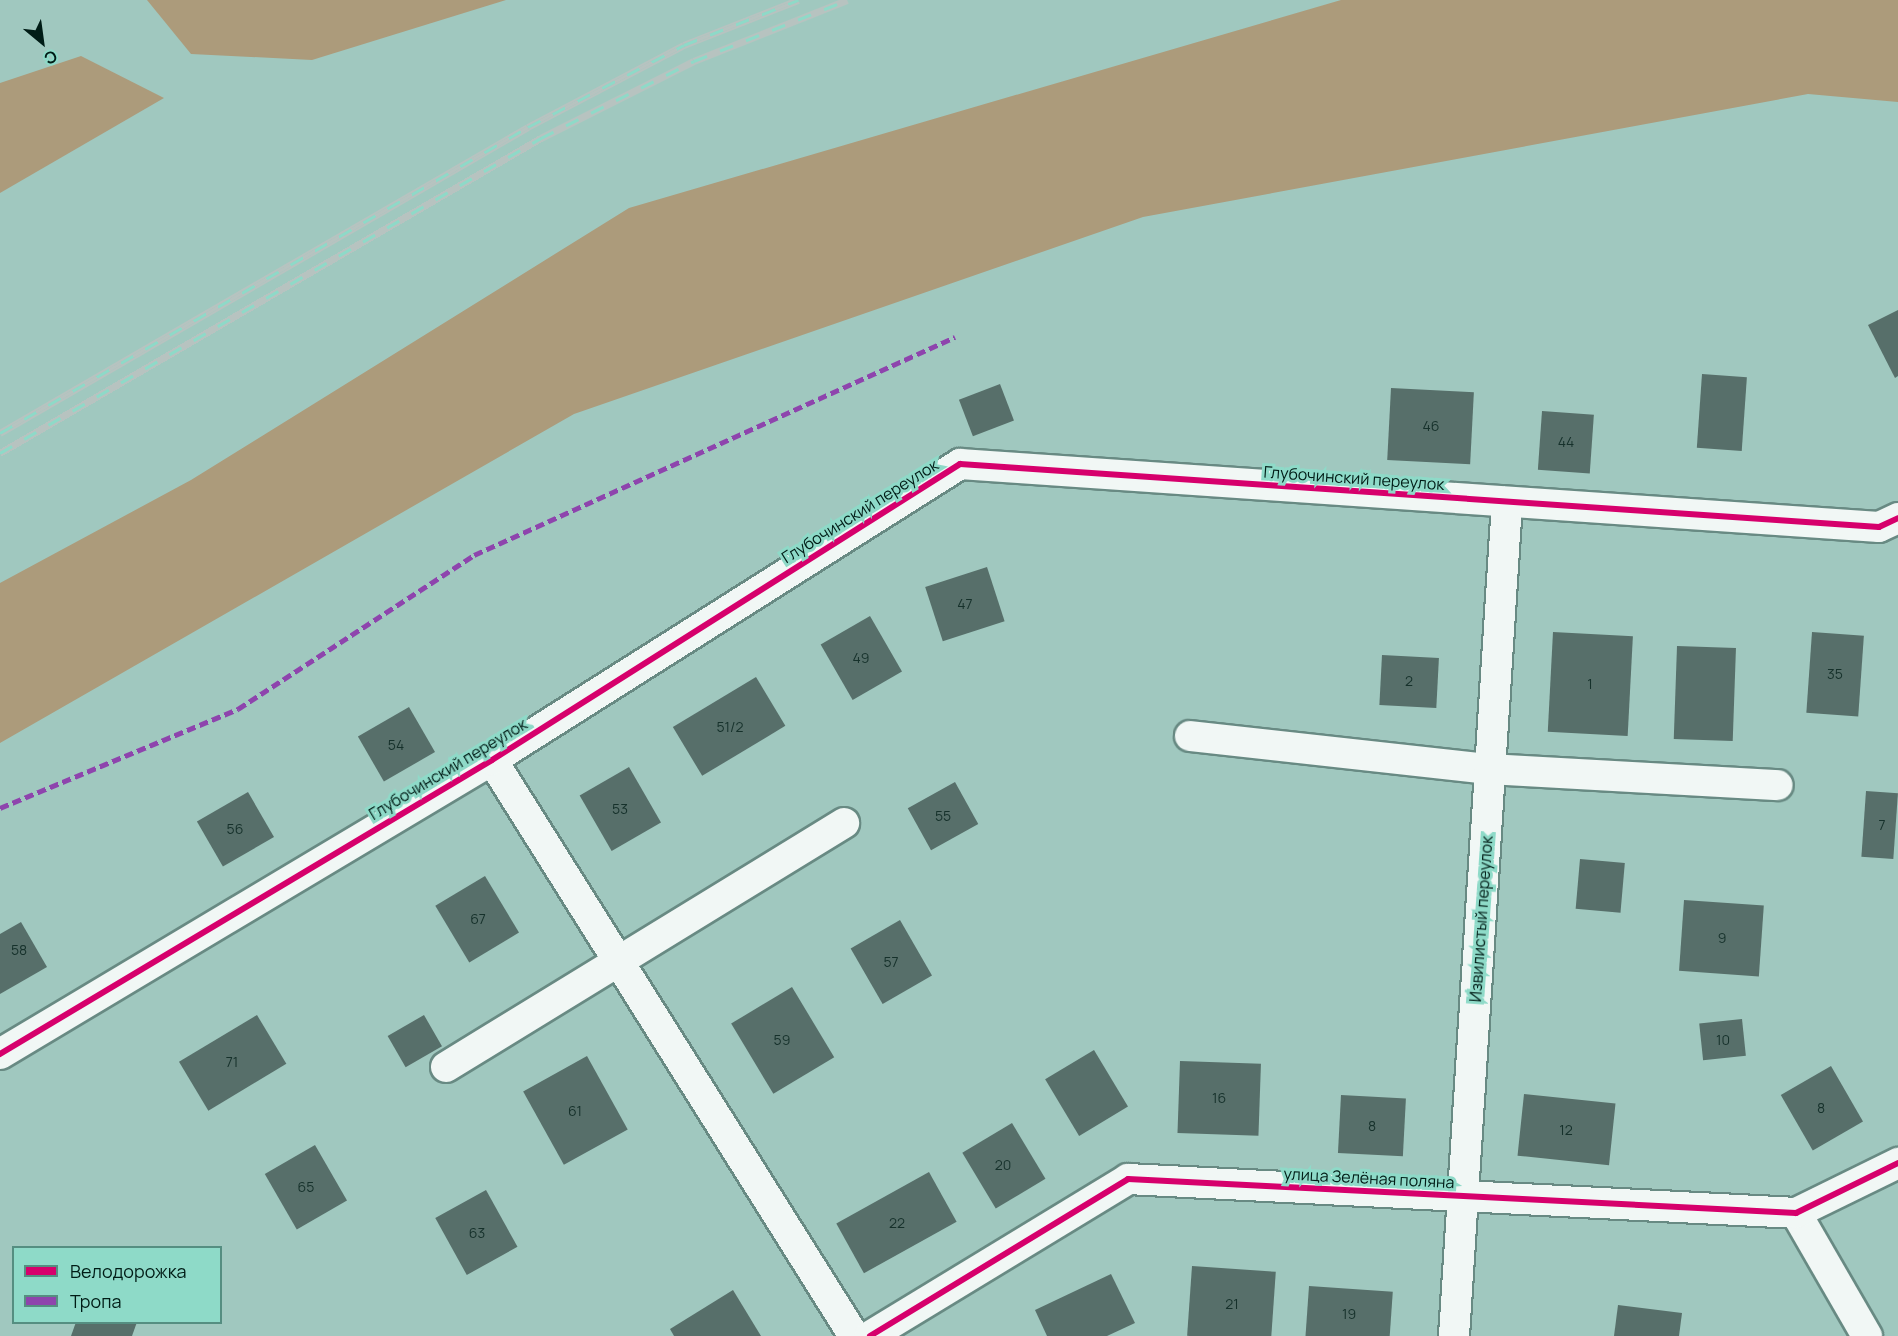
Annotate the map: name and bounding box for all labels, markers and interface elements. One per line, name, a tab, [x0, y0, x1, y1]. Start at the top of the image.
north arrow	[12, 12, 72, 72]
text: С	[40, 45, 61, 70]
house number: 46	[1423, 418, 1439, 434]
house number: 44	[1558, 434, 1574, 450]
street label: Глубочинский переулок	[778, 455, 942, 567]
street label: Глубочинский переулок	[1263, 462, 1445, 494]
house number: 47	[957, 596, 973, 612]
house number: 49	[853, 650, 869, 666]
house number: 35	[1827, 666, 1843, 682]
house number: 2	[1405, 673, 1413, 689]
house number: 1	[1587, 676, 1593, 692]
street label: Глубочинский переулок	[366, 714, 530, 824]
house number: 51/2	[717, 719, 743, 735]
house number: 54	[388, 737, 404, 753]
house number: 53	[612, 801, 628, 817]
house number: 55	[935, 808, 951, 824]
house number: 7	[1878, 817, 1886, 833]
house number: 56	[227, 821, 243, 837]
street label: Извилистый переулок	[1466, 835, 1496, 1003]
house number: 67	[470, 911, 486, 927]
house number: 9	[1718, 930, 1726, 946]
house number: 58	[11, 942, 27, 958]
house number: 57	[883, 954, 899, 970]
house number: 59	[774, 1032, 790, 1048]
house number: 10	[1716, 1032, 1730, 1048]
house number: 71	[226, 1054, 238, 1070]
house number: 16	[1212, 1090, 1226, 1106]
house number: 8	[1817, 1100, 1825, 1116]
house number: 61	[568, 1103, 582, 1119]
house number: 8	[1368, 1118, 1376, 1134]
house number: 12	[1559, 1122, 1573, 1138]
house number: 20	[995, 1157, 1011, 1173]
street label: улица Зелёная поляна	[1283, 1164, 1455, 1192]
house number: 65	[298, 1179, 314, 1195]
house number: 22	[889, 1215, 905, 1231]
house number: 63	[469, 1225, 485, 1241]
legend	[12, 1246, 222, 1324]
text: Велодорожка	[70, 1259, 187, 1283]
text: Тропа	[70, 1289, 121, 1313]
house number: 21	[1225, 1296, 1239, 1312]
house number: 19	[1342, 1306, 1356, 1322]

